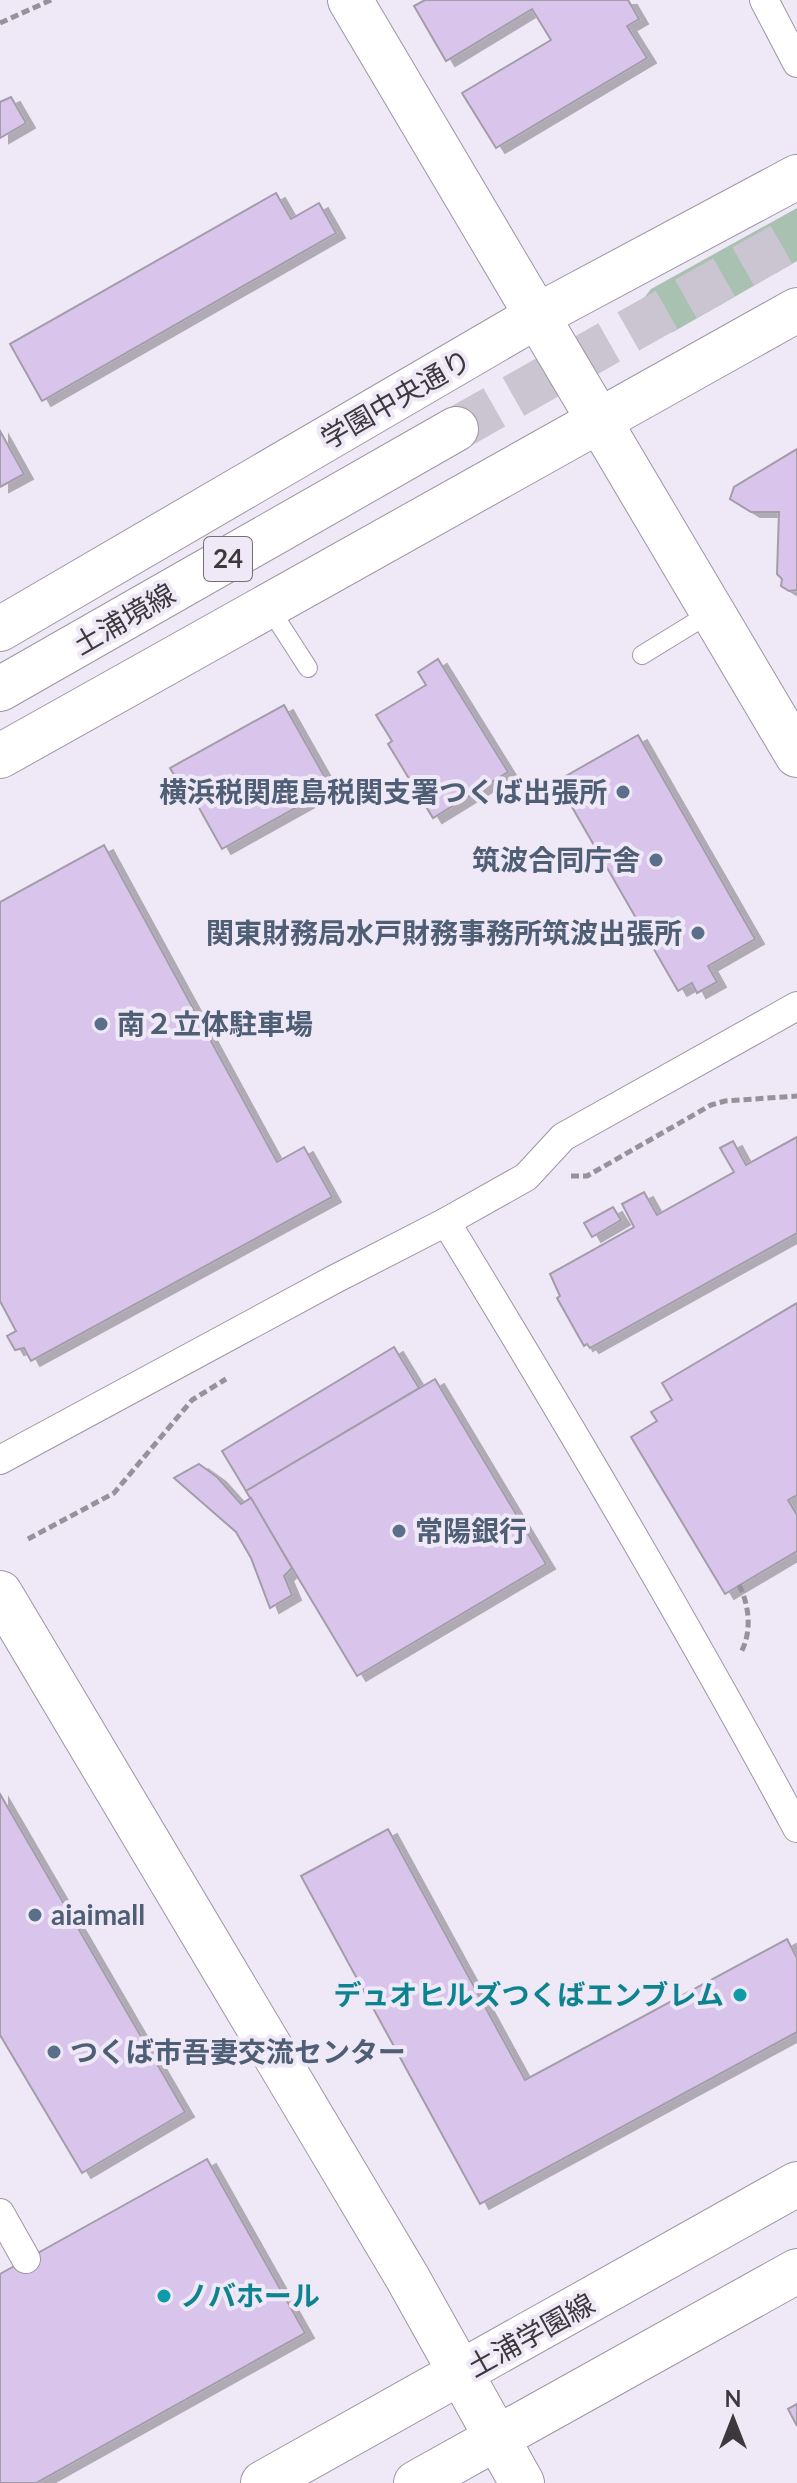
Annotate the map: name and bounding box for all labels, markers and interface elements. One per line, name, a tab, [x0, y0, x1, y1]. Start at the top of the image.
street label: 学園中央通り	[314, 341, 477, 455]
road number: 24	[204, 537, 252, 581]
street label: 土浦境線	[66, 575, 181, 661]
place label: 横浜税関鹿島税関支署つくば出張所	[159, 774, 607, 808]
marker: 横浜税関鹿島税関支署つくば出張所	[614, 783, 632, 801]
place label: 筑波合同庁舎	[472, 842, 640, 876]
marker: 筑波合同庁舎	[647, 851, 665, 869]
place label: 関東財務局水戸財務事務所筑波出張所	[206, 915, 682, 949]
marker: 関東財務局水戸財務事務所筑波出張所	[689, 924, 707, 942]
place label: 南２立体駐車場	[117, 1006, 313, 1040]
marker: 南２立体駐車場	[92, 1015, 110, 1033]
place label: 常陽銀行	[415, 1513, 527, 1547]
marker: 常陽銀行	[390, 1522, 408, 1540]
place label: aiaimall	[51, 1897, 145, 1931]
marker: aiaimall	[26, 1906, 44, 1924]
place label: デュオヒルズつくばエンブレム	[333, 1977, 724, 2011]
marker: デュオヒルズつくばエンブレム	[731, 1986, 749, 2004]
place label: つくば市吾妻交流センター	[70, 2034, 406, 2068]
marker: つくば市吾妻交流センター	[45, 2043, 63, 2061]
place label: ノバホール	[180, 2278, 320, 2312]
street label: 土浦学園線	[461, 2285, 600, 2383]
marker: ノバホール	[155, 2287, 173, 2305]
north arrow	[693, 2379, 773, 2459]
text: N	[725, 2385, 741, 2412]

